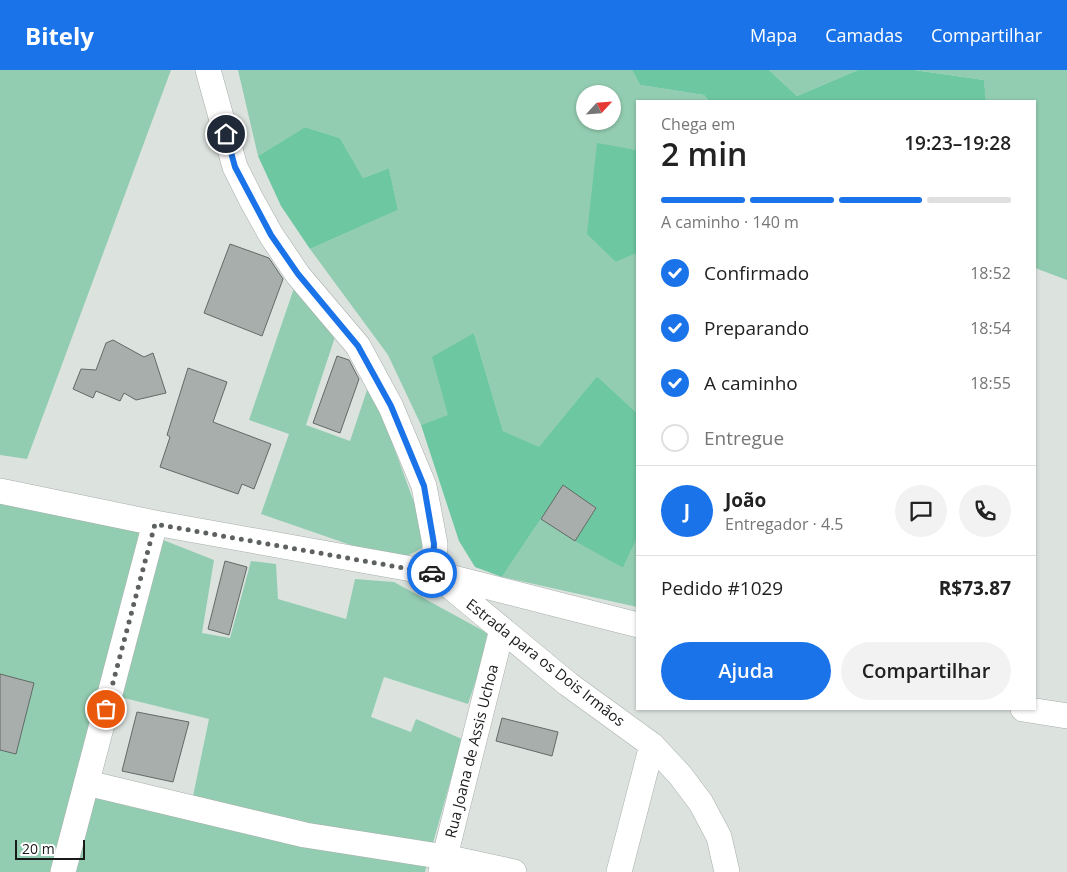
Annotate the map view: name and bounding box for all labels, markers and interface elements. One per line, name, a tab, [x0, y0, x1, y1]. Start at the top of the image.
text: Bitely	[25, 19, 94, 52]
text: Mapa	[750, 23, 797, 47]
text: Camadas	[825, 23, 903, 47]
text: Compartilhar	[931, 23, 1042, 47]
north arrow	[576, 85, 621, 130]
map controls	[576, 85, 621, 130]
pin	[205, 113, 247, 155]
text: Chega em	[661, 113, 735, 135]
icon: home	[212, 120, 240, 148]
text: 19:23–19:28	[904, 130, 1011, 156]
text: 2 min	[661, 132, 747, 175]
text: A caminho · 140 m	[661, 211, 799, 233]
icon: check	[661, 259, 689, 287]
text: Confirmado	[704, 260, 809, 286]
text: 18:52	[970, 262, 1011, 284]
icon: check	[661, 314, 689, 342]
text: Preparando	[704, 315, 809, 341]
text: 18:54	[970, 317, 1011, 339]
icon: check	[661, 369, 689, 397]
text: A caminho	[704, 370, 798, 396]
text: 18:55	[970, 372, 1011, 394]
text: Entregue	[704, 425, 784, 451]
button: chat	[895, 485, 947, 537]
button: phone	[959, 485, 1011, 537]
text: João	[725, 487, 766, 513]
text: J	[684, 498, 690, 524]
text: Entregador · 4.5	[725, 513, 843, 535]
courier	[407, 548, 457, 598]
icon: car	[418, 559, 446, 587]
text: Pedido #1029	[661, 575, 783, 601]
text: R$73.87	[939, 575, 1011, 601]
street label: Estrada para os Dois Irmãos	[463, 594, 629, 730]
button: Ajuda	[661, 642, 831, 700]
button: Compartilhar	[841, 642, 1011, 700]
street label: Rua Joana de Assis Uchoa	[440, 662, 502, 840]
pin	[85, 688, 127, 730]
icon: bag	[92, 695, 120, 723]
scale bar	[15, 837, 85, 860]
text: 20 m	[22, 839, 55, 858]

